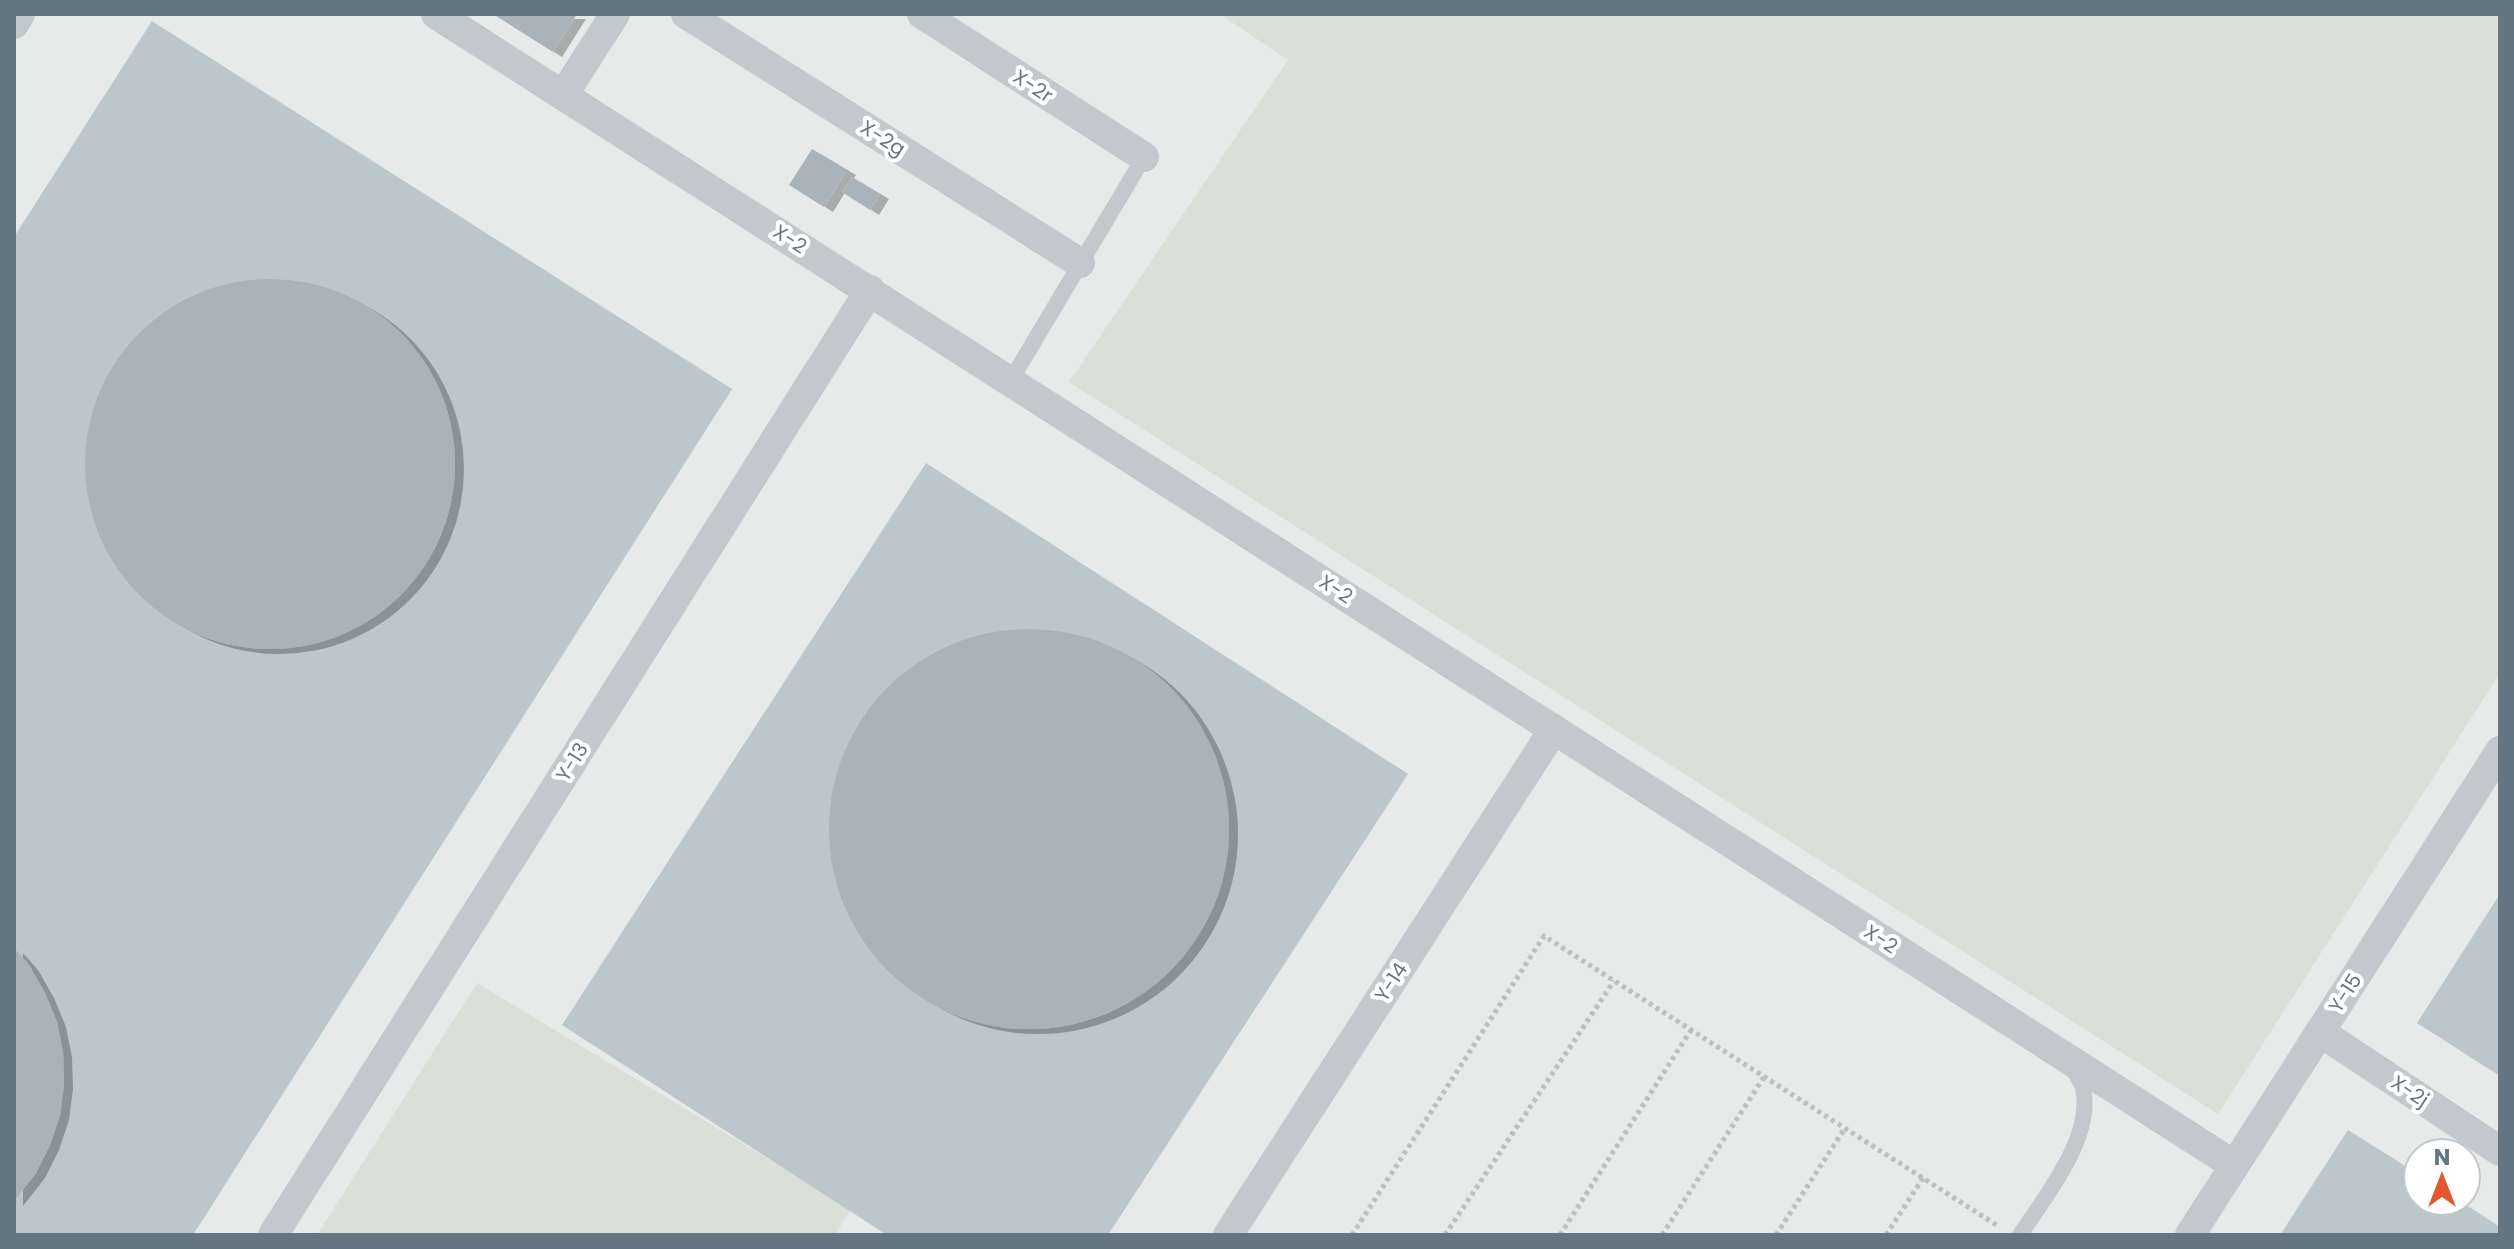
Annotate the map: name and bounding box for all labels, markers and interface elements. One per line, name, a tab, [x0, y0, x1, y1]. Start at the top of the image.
street label: X-2r	[1008, 63, 1058, 109]
street label: X-2g	[855, 113, 911, 163]
street label: X-2	[768, 218, 812, 260]
street label: X-2	[1314, 568, 1358, 610]
street label: Y-13	[549, 737, 595, 787]
street label: X-2	[1859, 918, 1903, 960]
street label: Y-14	[1368, 957, 1414, 1007]
street label: Y-15	[2322, 968, 2368, 1018]
street label: X-2j	[2386, 1068, 2434, 1114]
north arrow	[2402, 1137, 2482, 1217]
text: N	[2434, 1142, 2450, 1173]

